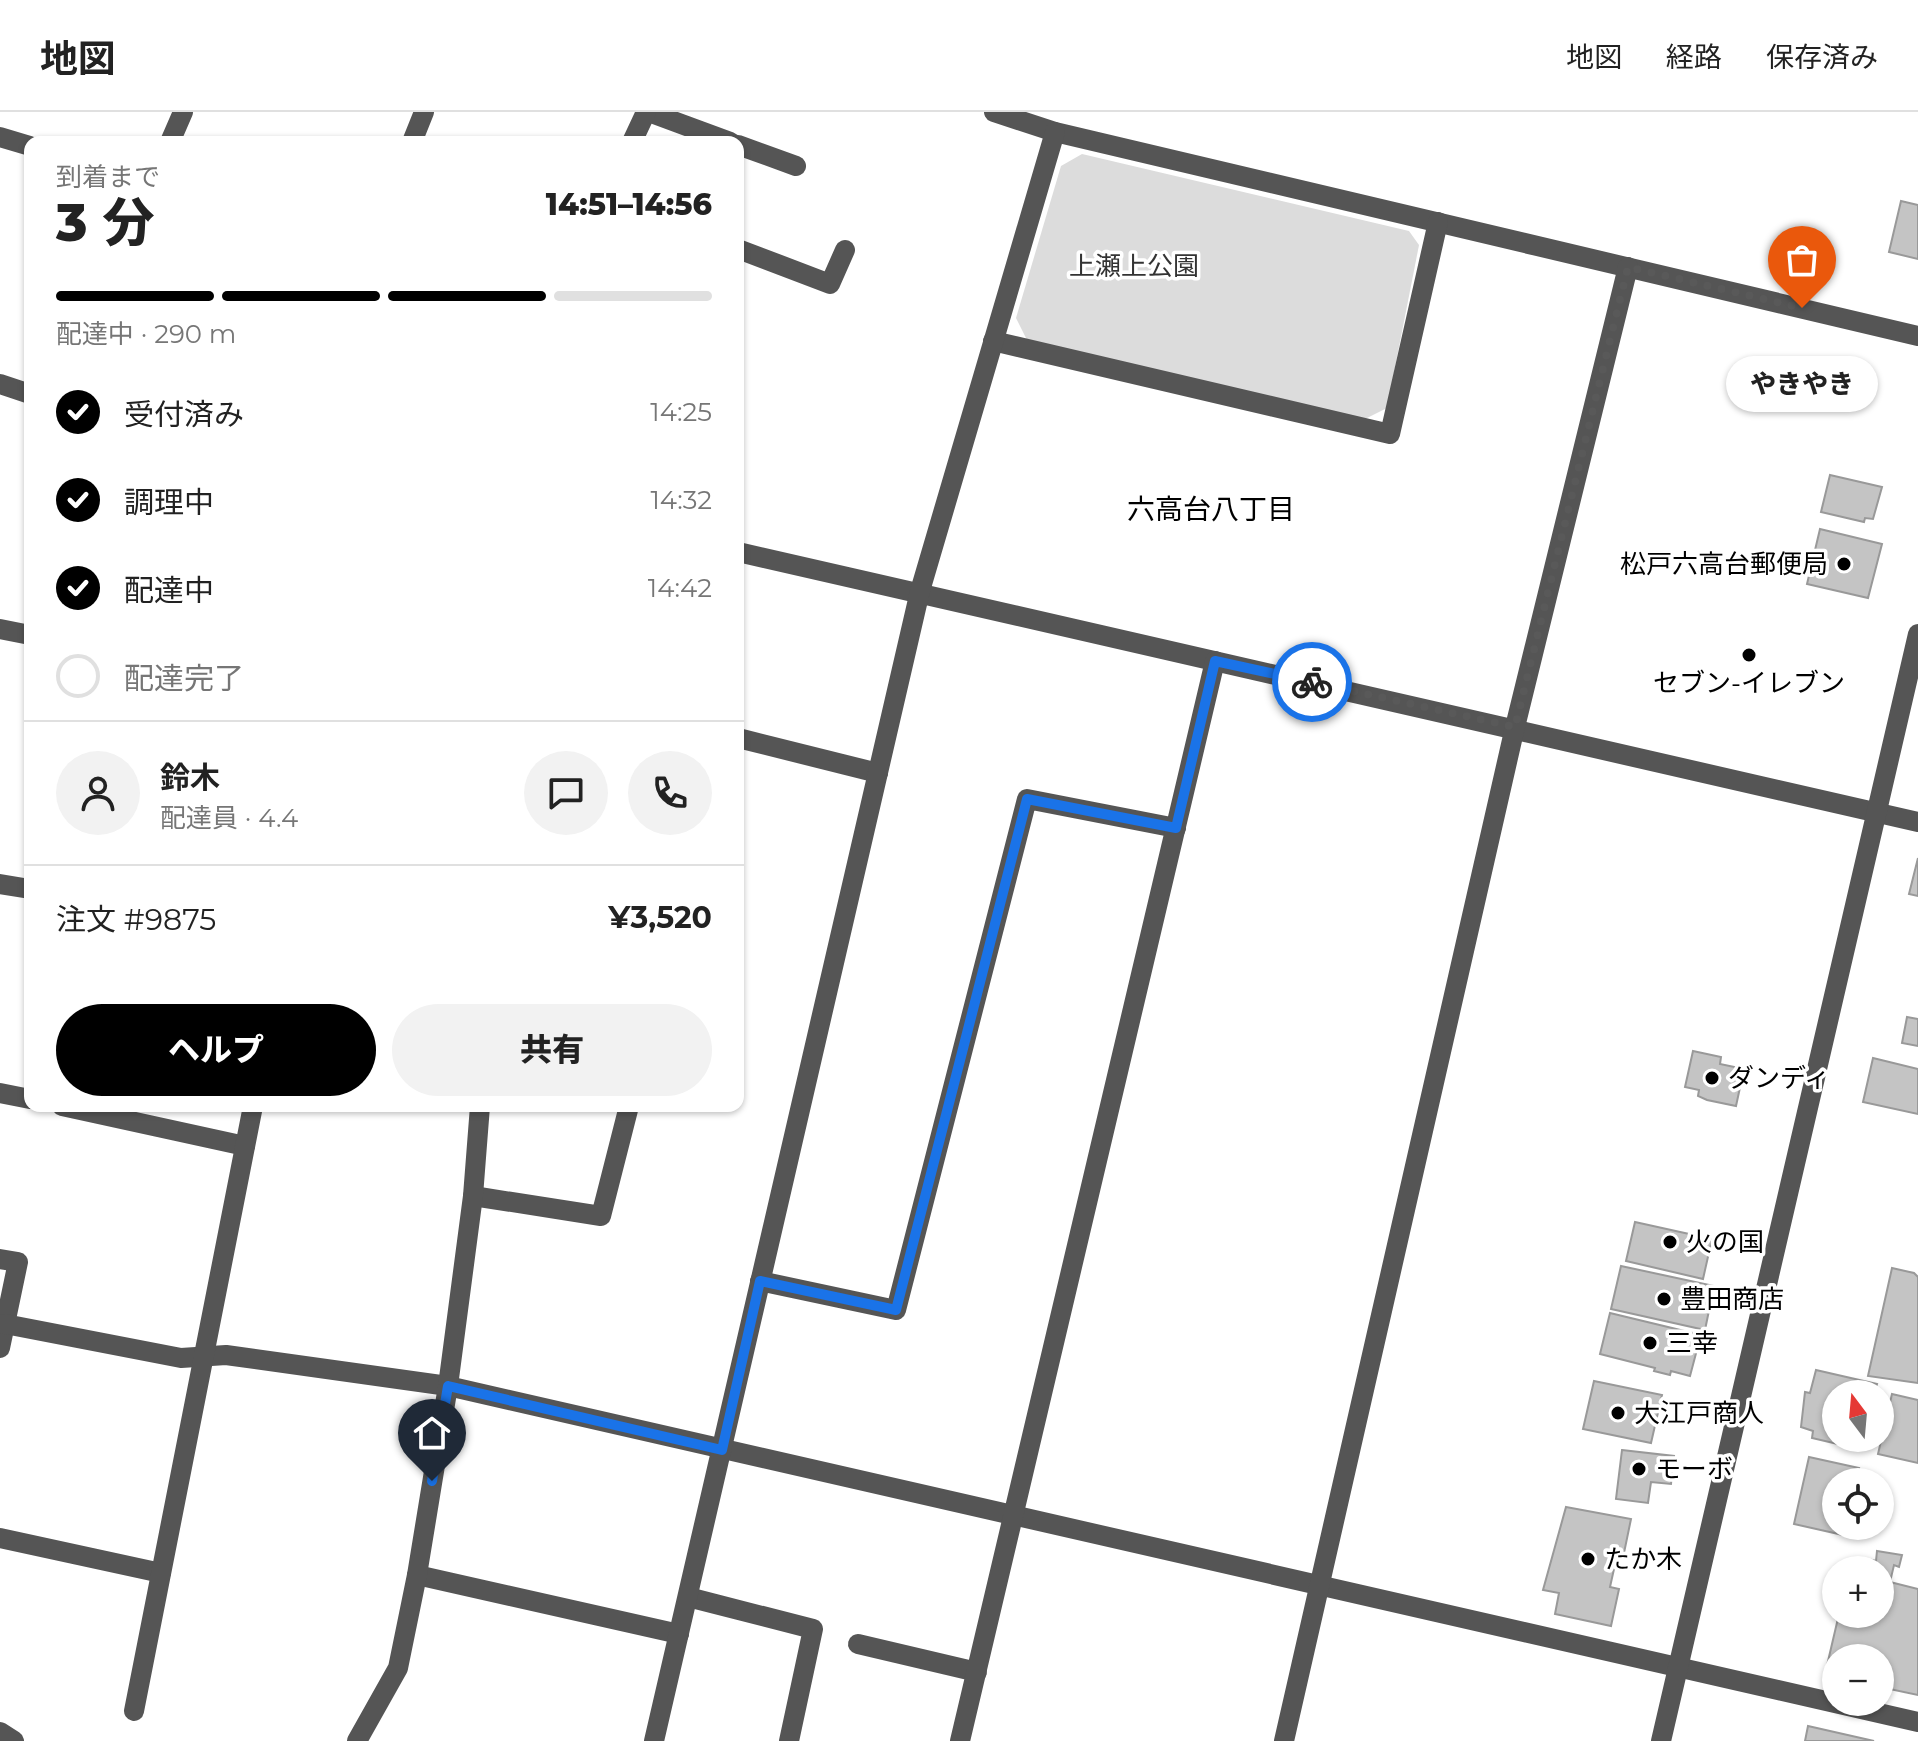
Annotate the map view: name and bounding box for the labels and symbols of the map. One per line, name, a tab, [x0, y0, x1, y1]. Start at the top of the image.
pin	[1768, 226, 1836, 308]
park label: 上瀬上公園	[1069, 250, 1199, 282]
callout: やきやき	[1726, 356, 1878, 412]
district label: 六高台八丁目	[1127, 492, 1295, 526]
place label: 松戸六高台郵便局	[1620, 548, 1828, 580]
marker: 松戸六高台郵便局	[1835, 555, 1853, 573]
courier	[1272, 642, 1352, 722]
marker: セブン-イレブン	[1740, 646, 1758, 664]
place label: セブン-イレブン	[1653, 667, 1845, 699]
place label: ダンディ	[1728, 1062, 1830, 1094]
marker: ダンディ	[1703, 1069, 1721, 1087]
place label: 火の国	[1686, 1226, 1764, 1258]
marker: 火の国	[1661, 1233, 1679, 1251]
place label: 豊田商店	[1680, 1283, 1784, 1315]
marker: 豊田商店	[1655, 1290, 1673, 1308]
place label: 三幸	[1666, 1327, 1718, 1359]
marker: 三幸	[1641, 1334, 1659, 1352]
north arrow	[1822, 1380, 1894, 1452]
place label: 大江戸商人	[1634, 1397, 1764, 1429]
pin	[398, 1399, 466, 1481]
marker: 大江戸商人	[1609, 1404, 1627, 1422]
place label: モーボ	[1655, 1453, 1733, 1485]
marker: モーボ	[1630, 1460, 1648, 1478]
place label: たか木	[1604, 1543, 1682, 1575]
marker: たか木	[1579, 1550, 1597, 1568]

